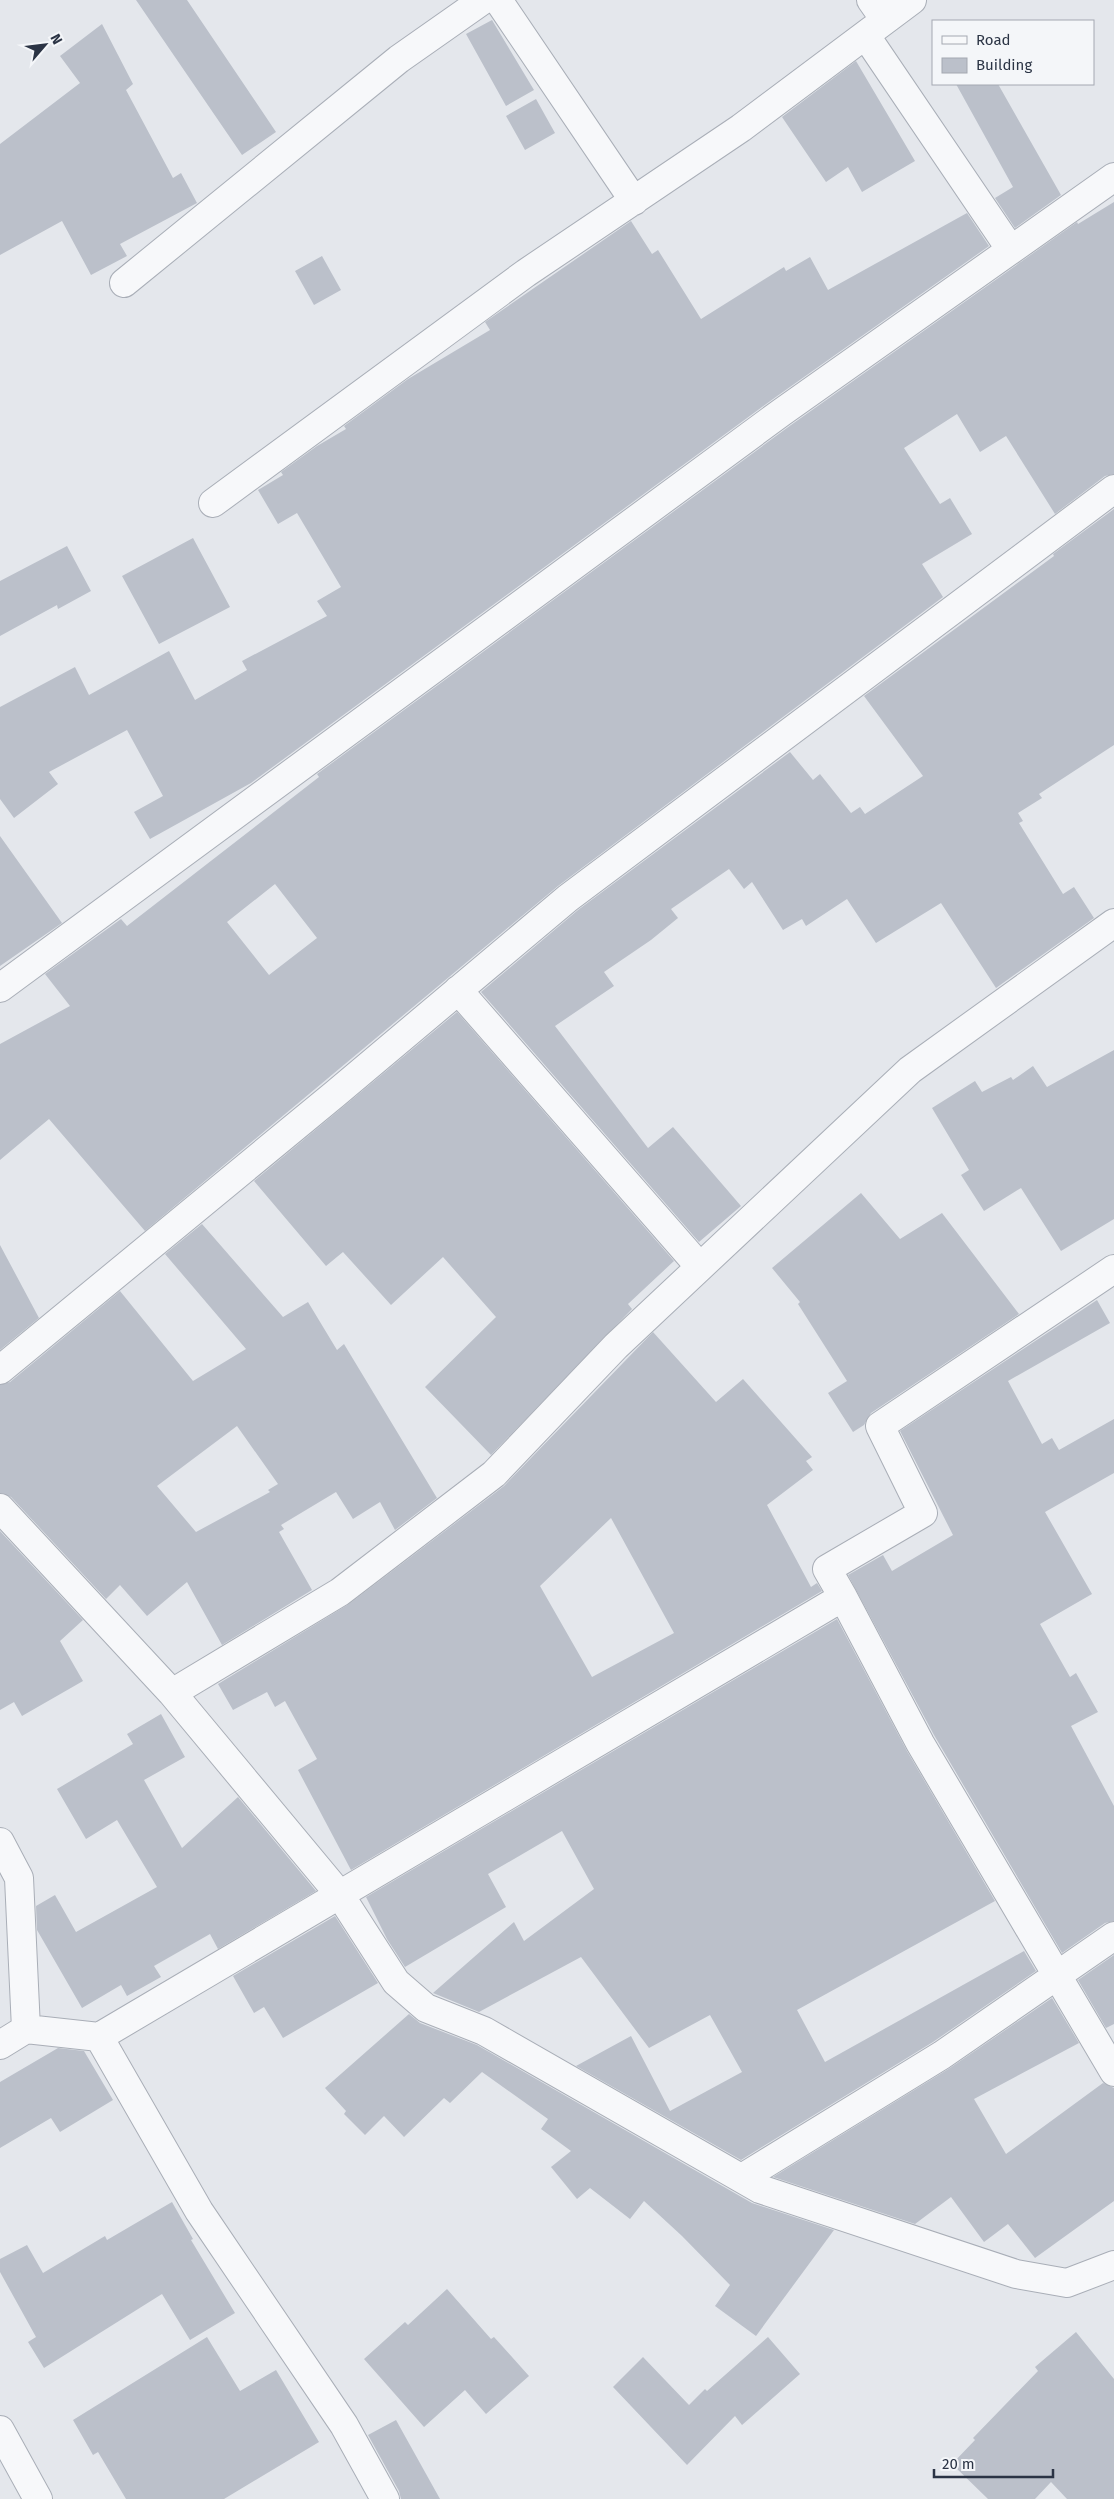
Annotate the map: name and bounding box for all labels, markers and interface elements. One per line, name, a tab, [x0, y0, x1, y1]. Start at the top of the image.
north arrow	[20, 20, 70, 70]
legend	[932, 20, 1094, 85]
text: N	[46, 31, 66, 47]
text: Road	[976, 31, 1011, 49]
text: Building	[976, 56, 1032, 74]
scale bar	[934, 2446, 1053, 2478]
text: 20 m	[942, 2455, 975, 2473]

